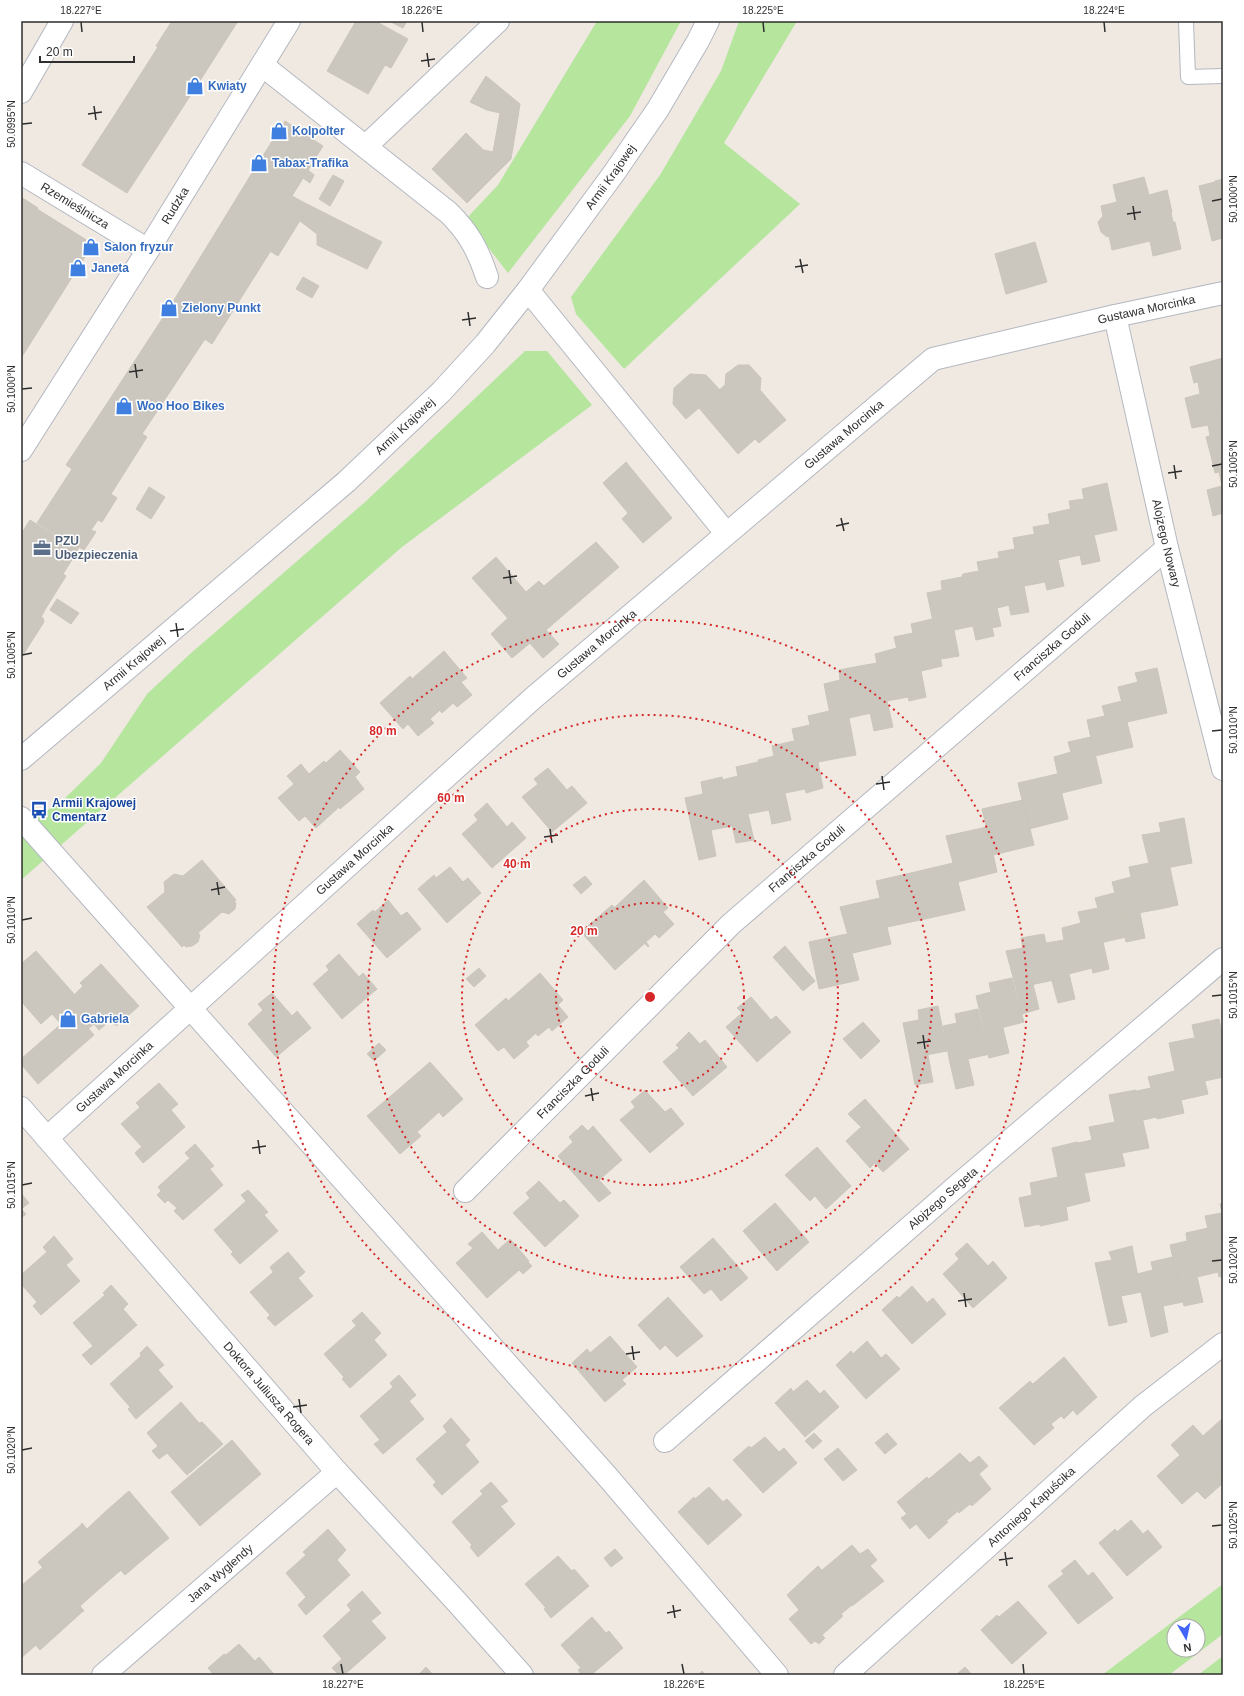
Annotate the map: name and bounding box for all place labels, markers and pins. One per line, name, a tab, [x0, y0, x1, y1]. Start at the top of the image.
shop icon: Kwiaty	[185, 76, 205, 96]
place label: Kwiaty	[208, 79, 247, 93]
shop icon: Kolpolter	[269, 121, 289, 141]
place label: Kolpolter	[292, 124, 345, 138]
shop icon: Tabax-Trafika	[249, 153, 269, 173]
place label: Tabax-Trafika	[272, 156, 349, 170]
shop icon: Salon fryzur	[81, 237, 101, 257]
place label: Salon fryzur	[104, 240, 174, 254]
shop icon: Janeta	[68, 258, 88, 278]
place label: Janeta	[91, 261, 129, 275]
shop icon: Zielony Punkt	[159, 298, 179, 318]
place label: Zielony Punkt	[182, 301, 261, 315]
shop icon: Woo Hoo Bikes	[114, 396, 134, 416]
place label: Woo Hoo Bikes	[137, 399, 225, 413]
place label: PZU Ubezpieczenia	[55, 534, 138, 562]
office icon: PZU Ubezpieczenia	[32, 538, 52, 558]
place label: Armii Krajowej Cmentarz	[52, 796, 136, 824]
bus stop icon: Armii Krajowej Cmentarz	[29, 800, 49, 820]
centre of rings	[643, 990, 657, 1004]
shop icon: Gabriela	[58, 1009, 78, 1029]
place label: Gabriela	[81, 1012, 129, 1026]

